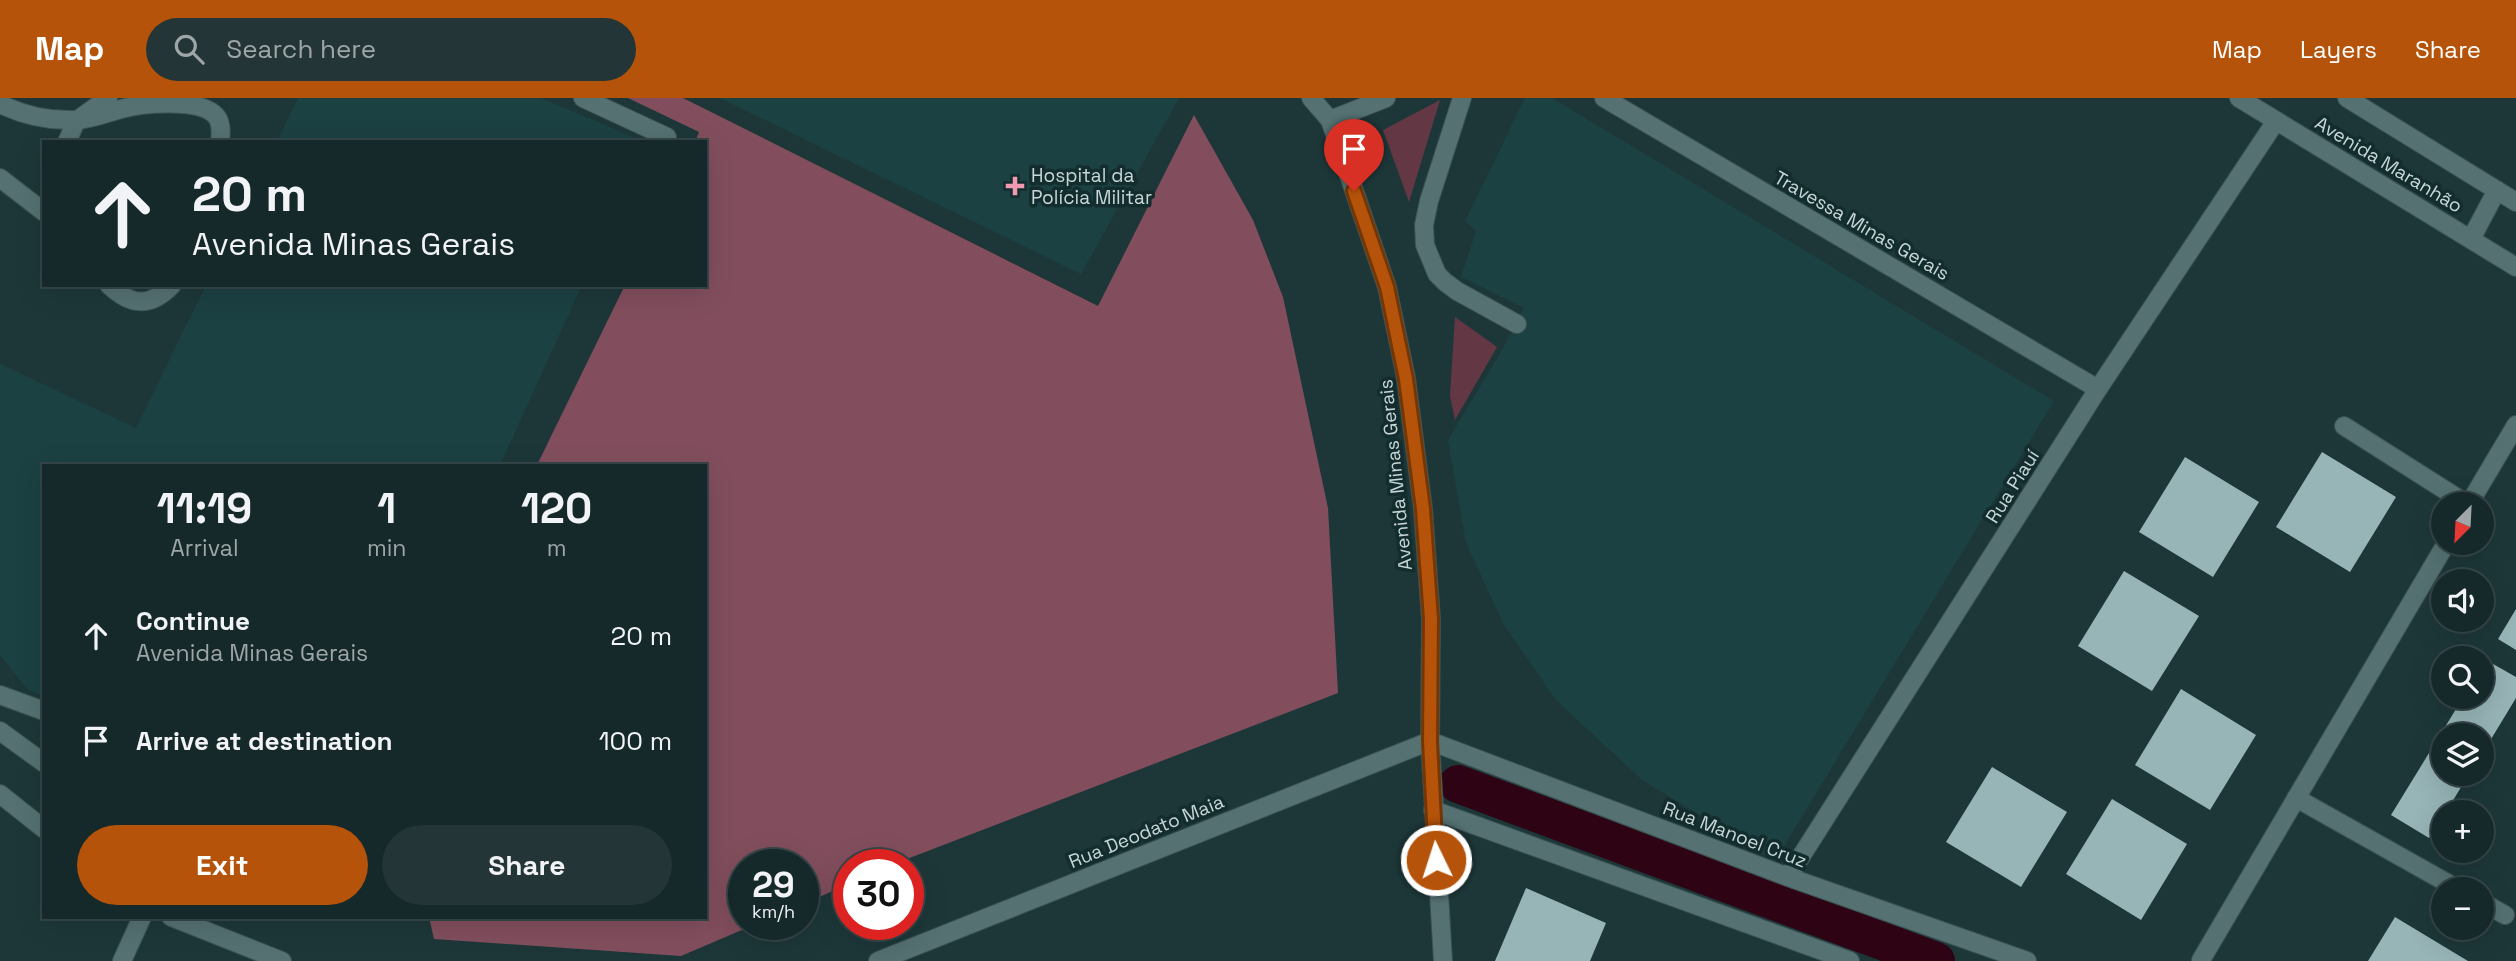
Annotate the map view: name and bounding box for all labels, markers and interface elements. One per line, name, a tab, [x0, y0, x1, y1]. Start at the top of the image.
search box	[146, 18, 636, 81]
text: Map	[35, 28, 104, 70]
icon: search	[170, 30, 208, 68]
text: Search here	[226, 32, 376, 66]
text: Map	[2212, 34, 2262, 65]
text: Layers	[2300, 34, 2377, 65]
text: Share	[2415, 34, 2481, 65]
street label: Avenida Maranhão	[2310, 110, 2467, 218]
pin	[1324, 119, 1384, 191]
icon: arrive	[1335, 130, 1373, 168]
text: 20 m	[192, 163, 307, 225]
place label: Hospital da Polícia Militar	[1031, 163, 1152, 210]
street label: Travessa Minas Gerais	[1770, 165, 1954, 286]
icon: ahead	[77, 168, 168, 259]
marker: Hospital da Polícia Militar	[1005, 176, 1025, 196]
text: Avenida Minas Gerais	[192, 224, 515, 264]
street label: Avenida Minas Gerais	[1373, 378, 1418, 572]
street label: Rua Piauí	[1980, 444, 2045, 528]
text: 11:19	[157, 482, 252, 535]
text: 1	[377, 482, 396, 535]
text: 120	[521, 482, 592, 535]
north arrow	[2431, 492, 2494, 555]
map controls	[2431, 492, 2494, 940]
text: Arrival	[170, 533, 239, 563]
text: min	[367, 533, 406, 563]
text: m	[547, 533, 567, 563]
button: sound	[2431, 569, 2494, 632]
text: Continue	[136, 604, 250, 638]
icon: ahead	[77, 617, 115, 655]
text: 20 m	[611, 619, 672, 653]
text: Avenida Minas Gerais	[136, 638, 368, 668]
button: search	[2431, 646, 2494, 709]
icon: arrive	[77, 722, 115, 760]
button: layers	[2431, 723, 2494, 786]
text: Arrive at destination	[136, 724, 393, 758]
text: 100 m	[599, 724, 672, 758]
street label: Rua Deodato Maia	[1065, 789, 1228, 874]
street label: Rua Manoel Cruz	[1659, 796, 1810, 873]
button: +	[2431, 800, 2494, 863]
position arrow	[1399, 823, 1473, 897]
button: Exit	[77, 825, 368, 905]
button: Share	[382, 825, 672, 905]
speed limit sign: 30	[833, 849, 924, 940]
text: 29	[752, 863, 795, 907]
button: −	[2431, 877, 2494, 940]
text: km/h	[752, 900, 795, 923]

